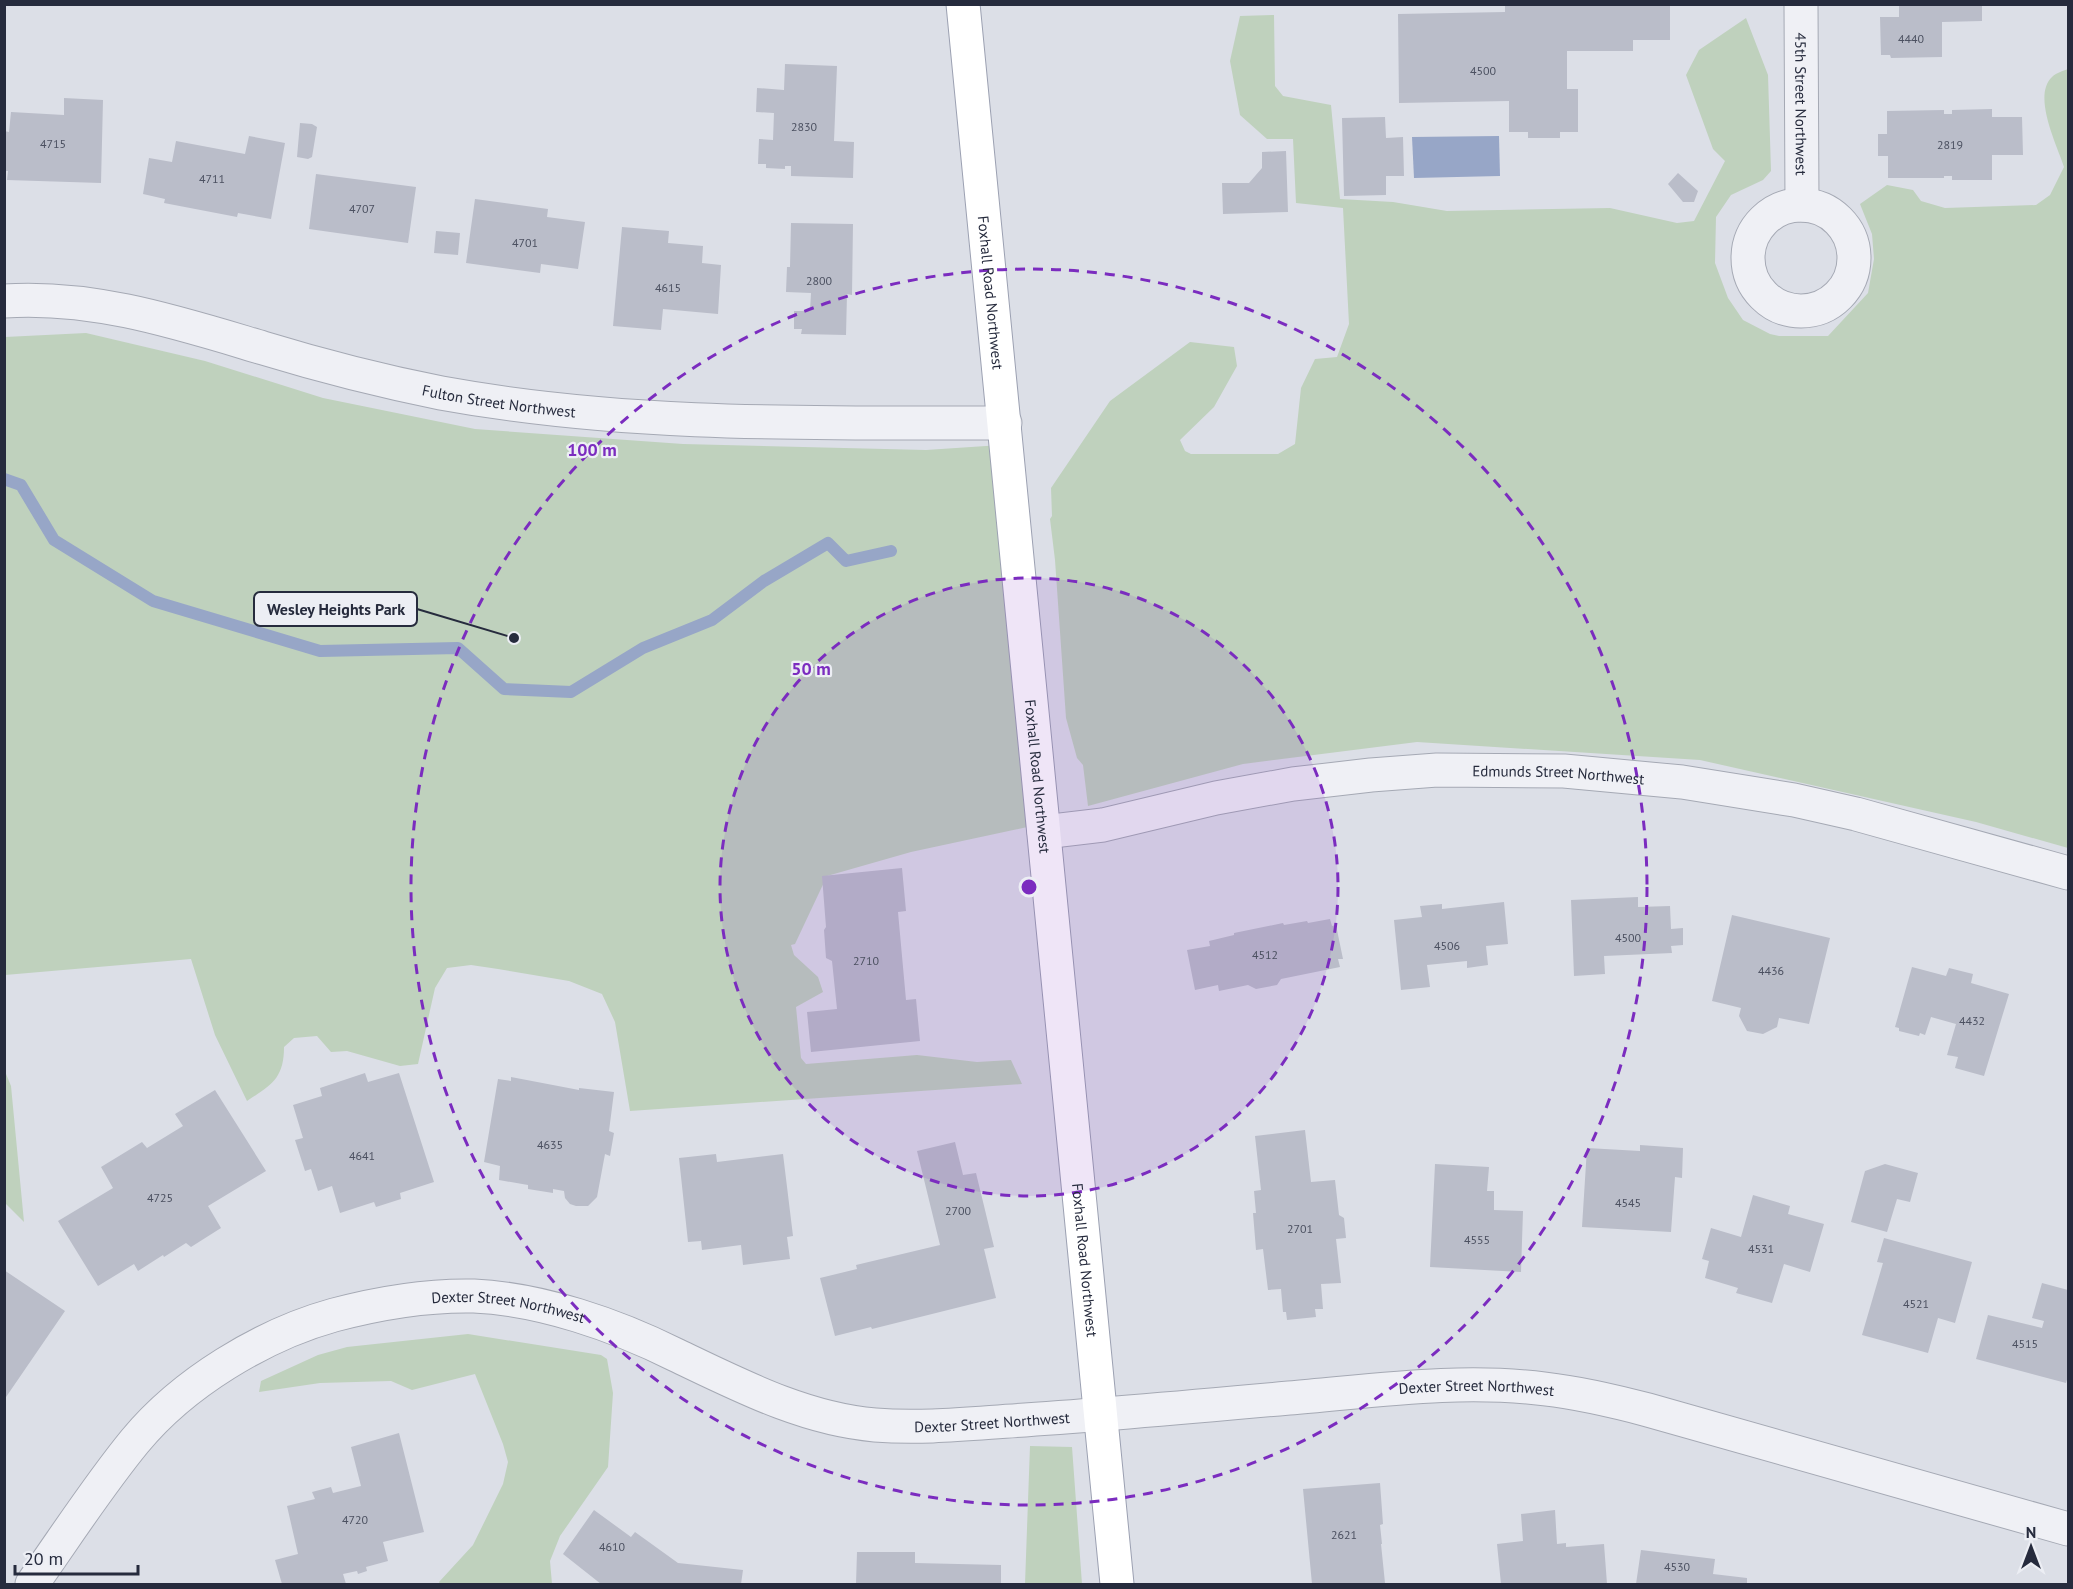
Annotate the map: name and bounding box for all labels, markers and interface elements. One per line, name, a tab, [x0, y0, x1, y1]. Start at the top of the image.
house number: 4440	[1898, 31, 1925, 46]
street label: 45th Street Northwest	[1792, 32, 1811, 176]
house number: 4500	[1470, 63, 1497, 78]
house number: 2830	[791, 119, 818, 134]
house number: 4715	[40, 136, 66, 151]
house number: 2819	[1937, 137, 1963, 152]
house number: 4711	[199, 171, 225, 186]
house number: 4707	[349, 201, 375, 216]
street label: Foxhall Road Northwest	[974, 215, 1008, 370]
house number: 4701	[512, 235, 538, 250]
house number: 2800	[806, 273, 833, 288]
house number: 4615	[655, 280, 681, 295]
street label: Fulton Street Northwest	[421, 380, 577, 421]
text: 100 m	[567, 438, 617, 461]
callout: Wesley Heights Park	[254, 592, 417, 626]
text: Wesley Heights Park	[267, 599, 405, 619]
text: 50 m	[791, 657, 831, 680]
street label: Foxhall Road Northwest	[1021, 699, 1055, 854]
street label: Edmunds Street Northwest	[1472, 761, 1645, 788]
centre of rings	[1019, 877, 1039, 897]
house number: 4500	[1615, 930, 1642, 945]
house number: 4506	[1434, 938, 1460, 953]
house number: 4512	[1252, 947, 1278, 962]
house number: 2710	[853, 953, 880, 968]
house number: 4436	[1758, 963, 1784, 978]
house number: 4432	[1959, 1013, 1985, 1028]
house number: 4635	[537, 1137, 563, 1152]
house number: 4641	[349, 1148, 375, 1163]
street label: Foxhall Road Northwest	[1068, 1182, 1102, 1338]
house number: 4725	[147, 1190, 173, 1205]
house number: 4545	[1615, 1195, 1641, 1210]
house number: 2700	[945, 1203, 972, 1218]
house number: 2701	[1287, 1221, 1313, 1236]
house number: 4555	[1464, 1232, 1490, 1247]
house number: 4531	[1748, 1241, 1774, 1256]
street label: Dexter Street Northwest	[431, 1286, 588, 1327]
house number: 4521	[1903, 1296, 1929, 1311]
house number: 4515	[2012, 1336, 2038, 1351]
street label: Dexter Street Northwest	[1398, 1375, 1555, 1400]
street label: Dexter Street Northwest	[914, 1407, 1070, 1436]
house number: 4720	[342, 1512, 369, 1527]
north arrow	[2001, 1517, 2061, 1577]
text: N	[2026, 1522, 2036, 1542]
house number: 2621	[1331, 1527, 1357, 1542]
scale bar	[15, 1538, 138, 1576]
house number: 4610	[599, 1539, 626, 1554]
text: 20 m	[24, 1547, 63, 1570]
house number: 4530	[1664, 1559, 1691, 1574]

